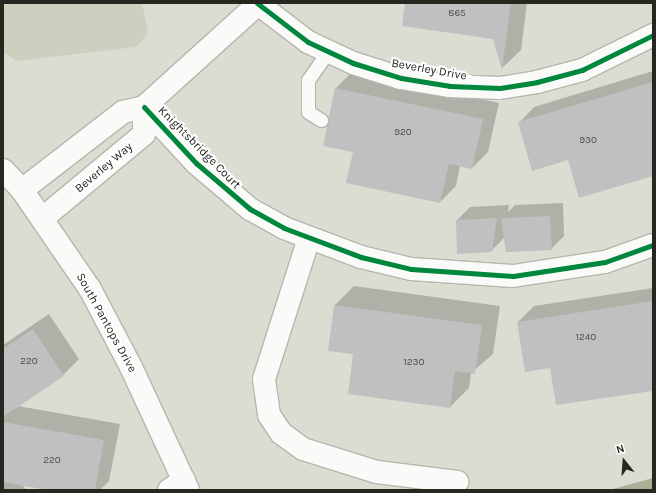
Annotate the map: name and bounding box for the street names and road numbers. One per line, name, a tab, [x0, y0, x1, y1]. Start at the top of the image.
street label: Beverley Drive	[390, 56, 468, 84]
street label: Knightsbridge Court	[155, 104, 243, 192]
street label: Beverley Way	[72, 140, 136, 196]
street label: South Pantops Drive	[73, 271, 139, 375]

